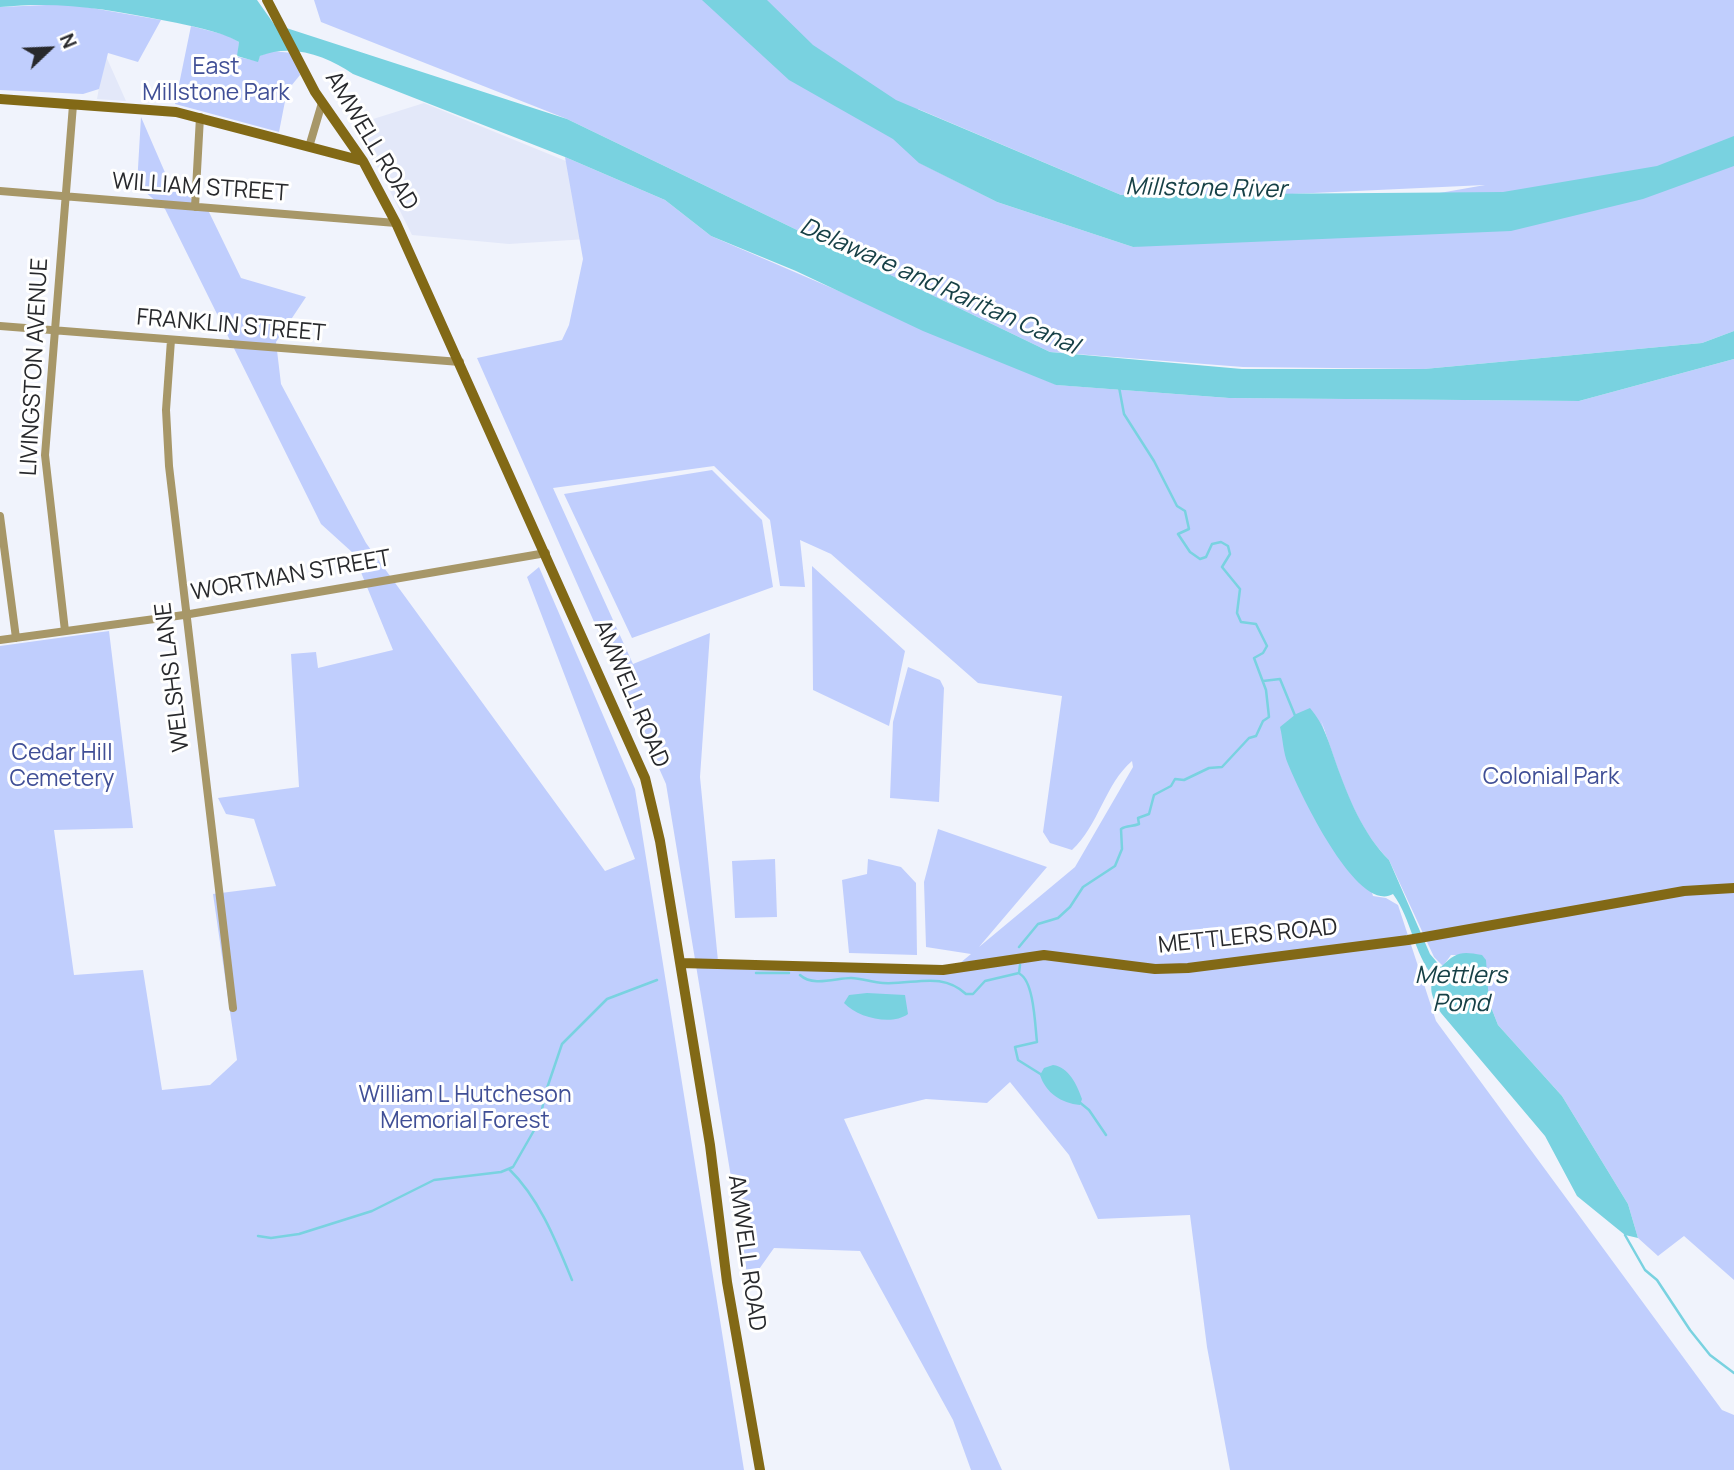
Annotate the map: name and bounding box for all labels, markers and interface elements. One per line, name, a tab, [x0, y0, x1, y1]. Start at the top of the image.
north arrow	[14, 14, 84, 84]
text: N	[54, 29, 83, 52]
park label: East Millstone Park	[142, 54, 290, 108]
street label: AMWELL ROAD	[319, 66, 423, 216]
street label: WILLIAM STREET	[111, 168, 289, 208]
water label: Millstone River	[1125, 173, 1287, 205]
water label: Delaware and Raritan Canal	[795, 212, 1083, 362]
street label: LIVINGSTON AVENUE	[16, 257, 54, 477]
street label: FRANKLIN STREET	[135, 304, 327, 348]
street label: WORTMAN STREET	[189, 545, 393, 607]
street label: WELSHS LANE	[150, 601, 196, 753]
street label: AMWELL ROAD	[588, 616, 674, 772]
park label: Cedar Hill Cemetery	[10, 740, 114, 794]
park label: Colonial Park	[1483, 764, 1619, 792]
street label: METTLERS ROAD	[1157, 914, 1339, 960]
water label: Mettlers Pond	[1415, 962, 1507, 1018]
park label: William L Hutcheson Memorial Forest	[358, 1082, 572, 1136]
street label: AMWELL ROAD	[721, 1173, 771, 1333]

